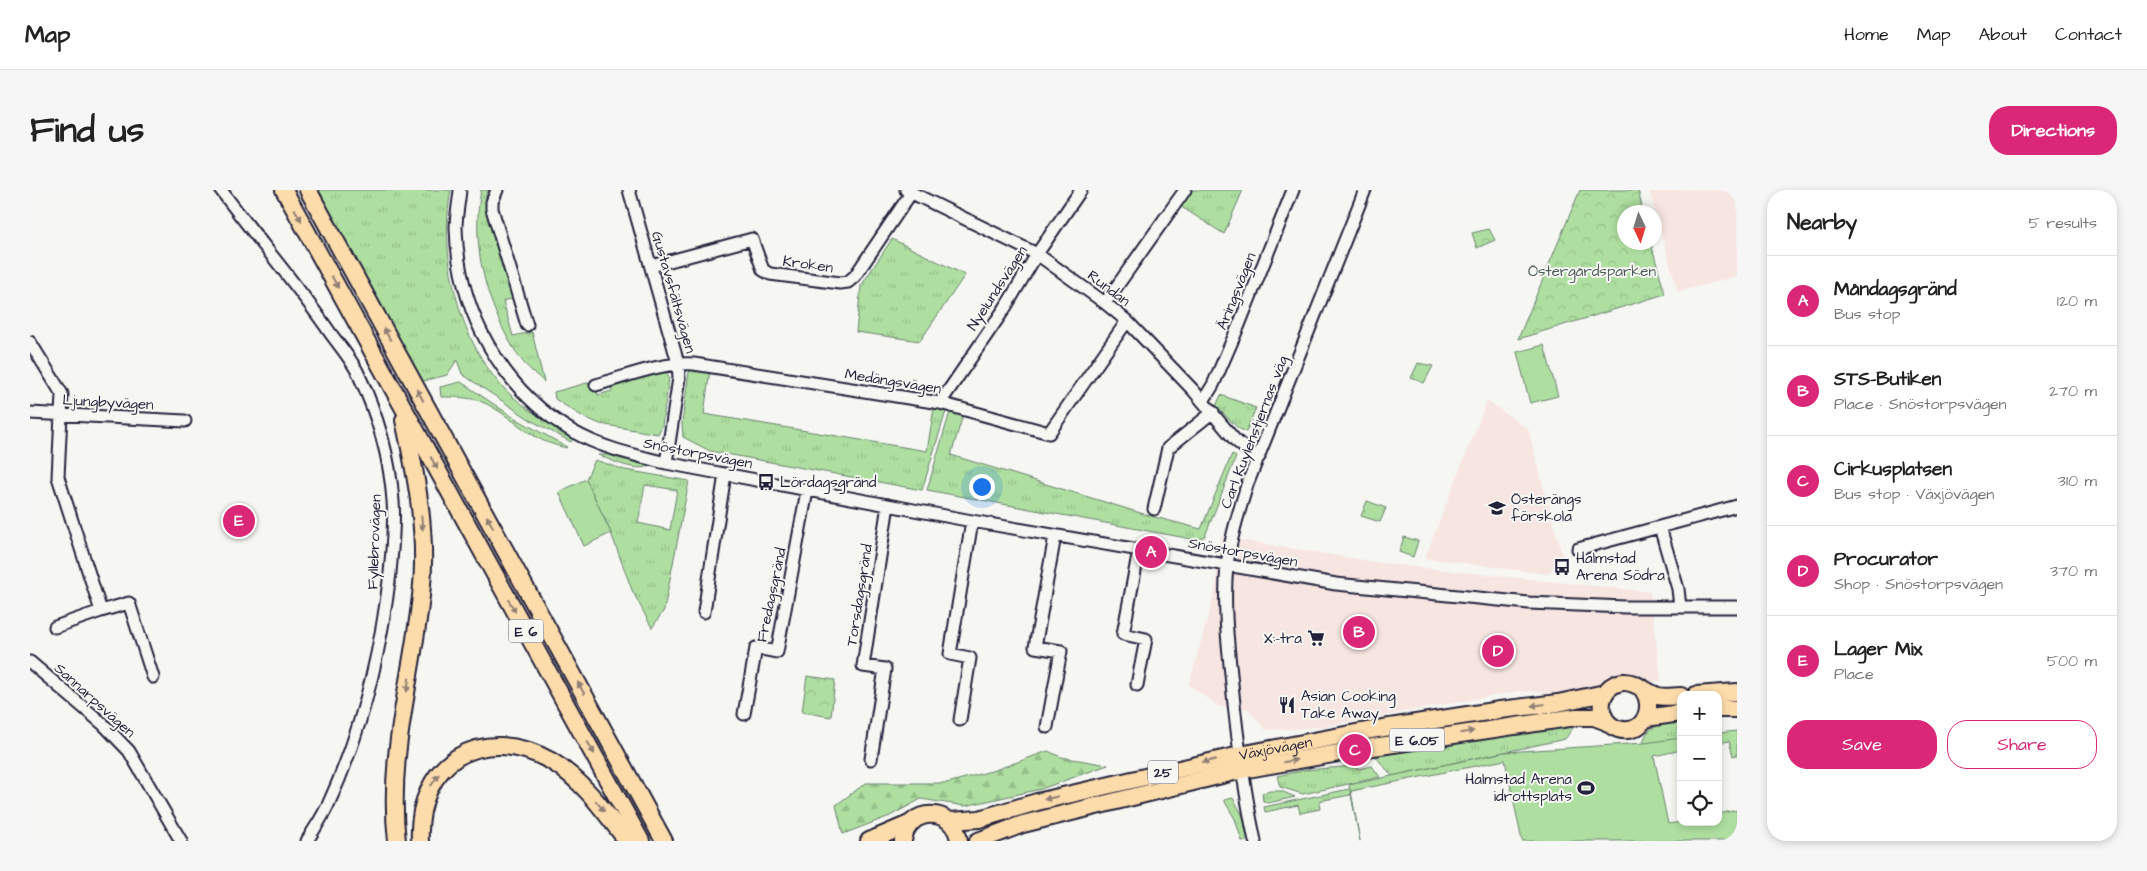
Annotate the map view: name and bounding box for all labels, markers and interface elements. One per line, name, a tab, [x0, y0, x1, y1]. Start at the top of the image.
text: Map	[25, 18, 70, 52]
text: Home	[1844, 22, 1889, 47]
text: Map	[1917, 22, 1951, 47]
text: About	[1979, 22, 2027, 47]
text: Contact	[2055, 22, 2122, 47]
text: Find us	[30, 106, 144, 155]
button: Directions	[1989, 106, 2117, 155]
north arrow	[1617, 205, 1662, 250]
one-way arrow	[294, 207, 302, 222]
text: Nearby	[1787, 208, 1857, 237]
text: 5 results	[2029, 212, 2097, 234]
street label: Gustavsfältsvägen	[645, 229, 701, 356]
street label: Nyelundsvägen	[962, 241, 1034, 335]
street label: Äringsvägen	[1211, 249, 1263, 333]
street label: Kroken	[781, 251, 835, 278]
park label: Östergårdsparken	[1528, 261, 1656, 283]
street label: Rundan	[1083, 265, 1135, 312]
one-way arrow	[331, 275, 339, 289]
text: Måndagsgränd	[1834, 276, 1957, 303]
text: A	[1798, 290, 1808, 312]
text: 120 m	[2057, 290, 2097, 312]
text: Bus stop	[1834, 303, 1900, 325]
one-way arrow	[382, 327, 391, 340]
street label: Carl Kuylenstjernas väg	[1216, 352, 1294, 512]
street label: Medängsvägen	[843, 364, 943, 401]
text: STS-Butiken	[1834, 366, 1941, 393]
text: B	[1797, 380, 1809, 402]
text: 270 m	[2049, 380, 2097, 402]
one-way arrow	[416, 387, 424, 402]
street label: Ljungbyvägen	[62, 390, 155, 416]
text: Place · Snöstorpsvägen	[1834, 393, 2007, 415]
street label: Snöstorpsvägen	[641, 433, 755, 475]
one-way arrow	[430, 456, 438, 471]
text: Cirkusplatsen	[1834, 456, 1952, 483]
text: C	[1797, 470, 1809, 492]
text: 310 m	[2058, 470, 2097, 492]
bus stop icon: Lördagsgränd	[756, 472, 776, 492]
place label: Lördagsgränd	[780, 472, 877, 494]
your location	[969, 474, 995, 500]
text: Bus stop · Växjövägen	[1834, 483, 1994, 505]
place label: Österängs förskola	[1511, 489, 1582, 527]
street label: Fyllebrovägen	[362, 494, 388, 590]
school or university icon: Österängs förskola	[1487, 498, 1507, 518]
pin: E	[223, 502, 255, 540]
one-way arrow	[485, 515, 494, 528]
one-way arrow	[418, 516, 426, 532]
pin: A	[1135, 533, 1167, 571]
street label: Snöstorpsvägen	[1186, 533, 1300, 573]
street label: Torsdagsgränd	[841, 542, 879, 648]
street label: Fredagsgränd	[751, 546, 793, 645]
text: Procurator	[1834, 546, 1938, 573]
place label: Halmstad Arena Södra	[1576, 548, 1665, 586]
bus stop icon: Halmstad Arena Södra	[1552, 557, 1572, 577]
text: D	[1798, 560, 1808, 582]
text: 370 m	[2050, 560, 2097, 582]
text: Shop · Snöstorpsvägen	[1834, 573, 2003, 595]
one-way arrow	[508, 599, 516, 613]
pin: B	[1343, 613, 1375, 651]
road number: E 6	[508, 620, 544, 642]
place label: X:-tra	[1264, 628, 1302, 649]
supermarket icon: X:-tra	[1306, 628, 1326, 648]
pin: D	[1482, 632, 1514, 670]
text: Lager Mix	[1834, 636, 1923, 663]
text: E	[1798, 650, 1808, 672]
text: 500 m	[2047, 650, 2097, 672]
street label: Sannarpsvägen	[49, 658, 140, 744]
text: Place	[1834, 663, 1874, 685]
one-way arrow	[403, 677, 411, 693]
one-way arrow	[576, 681, 585, 694]
place label: Asian Cooking Take Away	[1301, 686, 1396, 725]
map controls	[1677, 691, 1722, 826]
button: +	[1677, 691, 1722, 736]
restaurant icon: Asian Cooking Take Away	[1277, 695, 1297, 715]
one-way arrow	[1529, 701, 1545, 709]
button: Save	[1787, 720, 1937, 769]
button: Share	[1947, 720, 2097, 769]
road number: E 6.05	[1390, 728, 1444, 752]
one-way arrow	[1460, 728, 1476, 736]
street label: Växjövägen	[1237, 731, 1314, 766]
pin: C	[1339, 731, 1371, 769]
button: −	[1677, 736, 1722, 781]
one-way arrow	[586, 742, 595, 755]
one-way arrow	[1201, 757, 1216, 765]
one-way arrow	[1282, 757, 1298, 765]
road number: 25	[1148, 760, 1178, 784]
place label: Halmstad Arena idrottsplats	[1465, 769, 1572, 807]
one-way arrow	[430, 774, 440, 787]
sports icon: Halmstad Arena idrottsplats	[1576, 778, 1596, 798]
button: locate	[1677, 781, 1722, 826]
one-way arrow	[1043, 794, 1058, 802]
one-way arrow	[594, 799, 605, 812]

